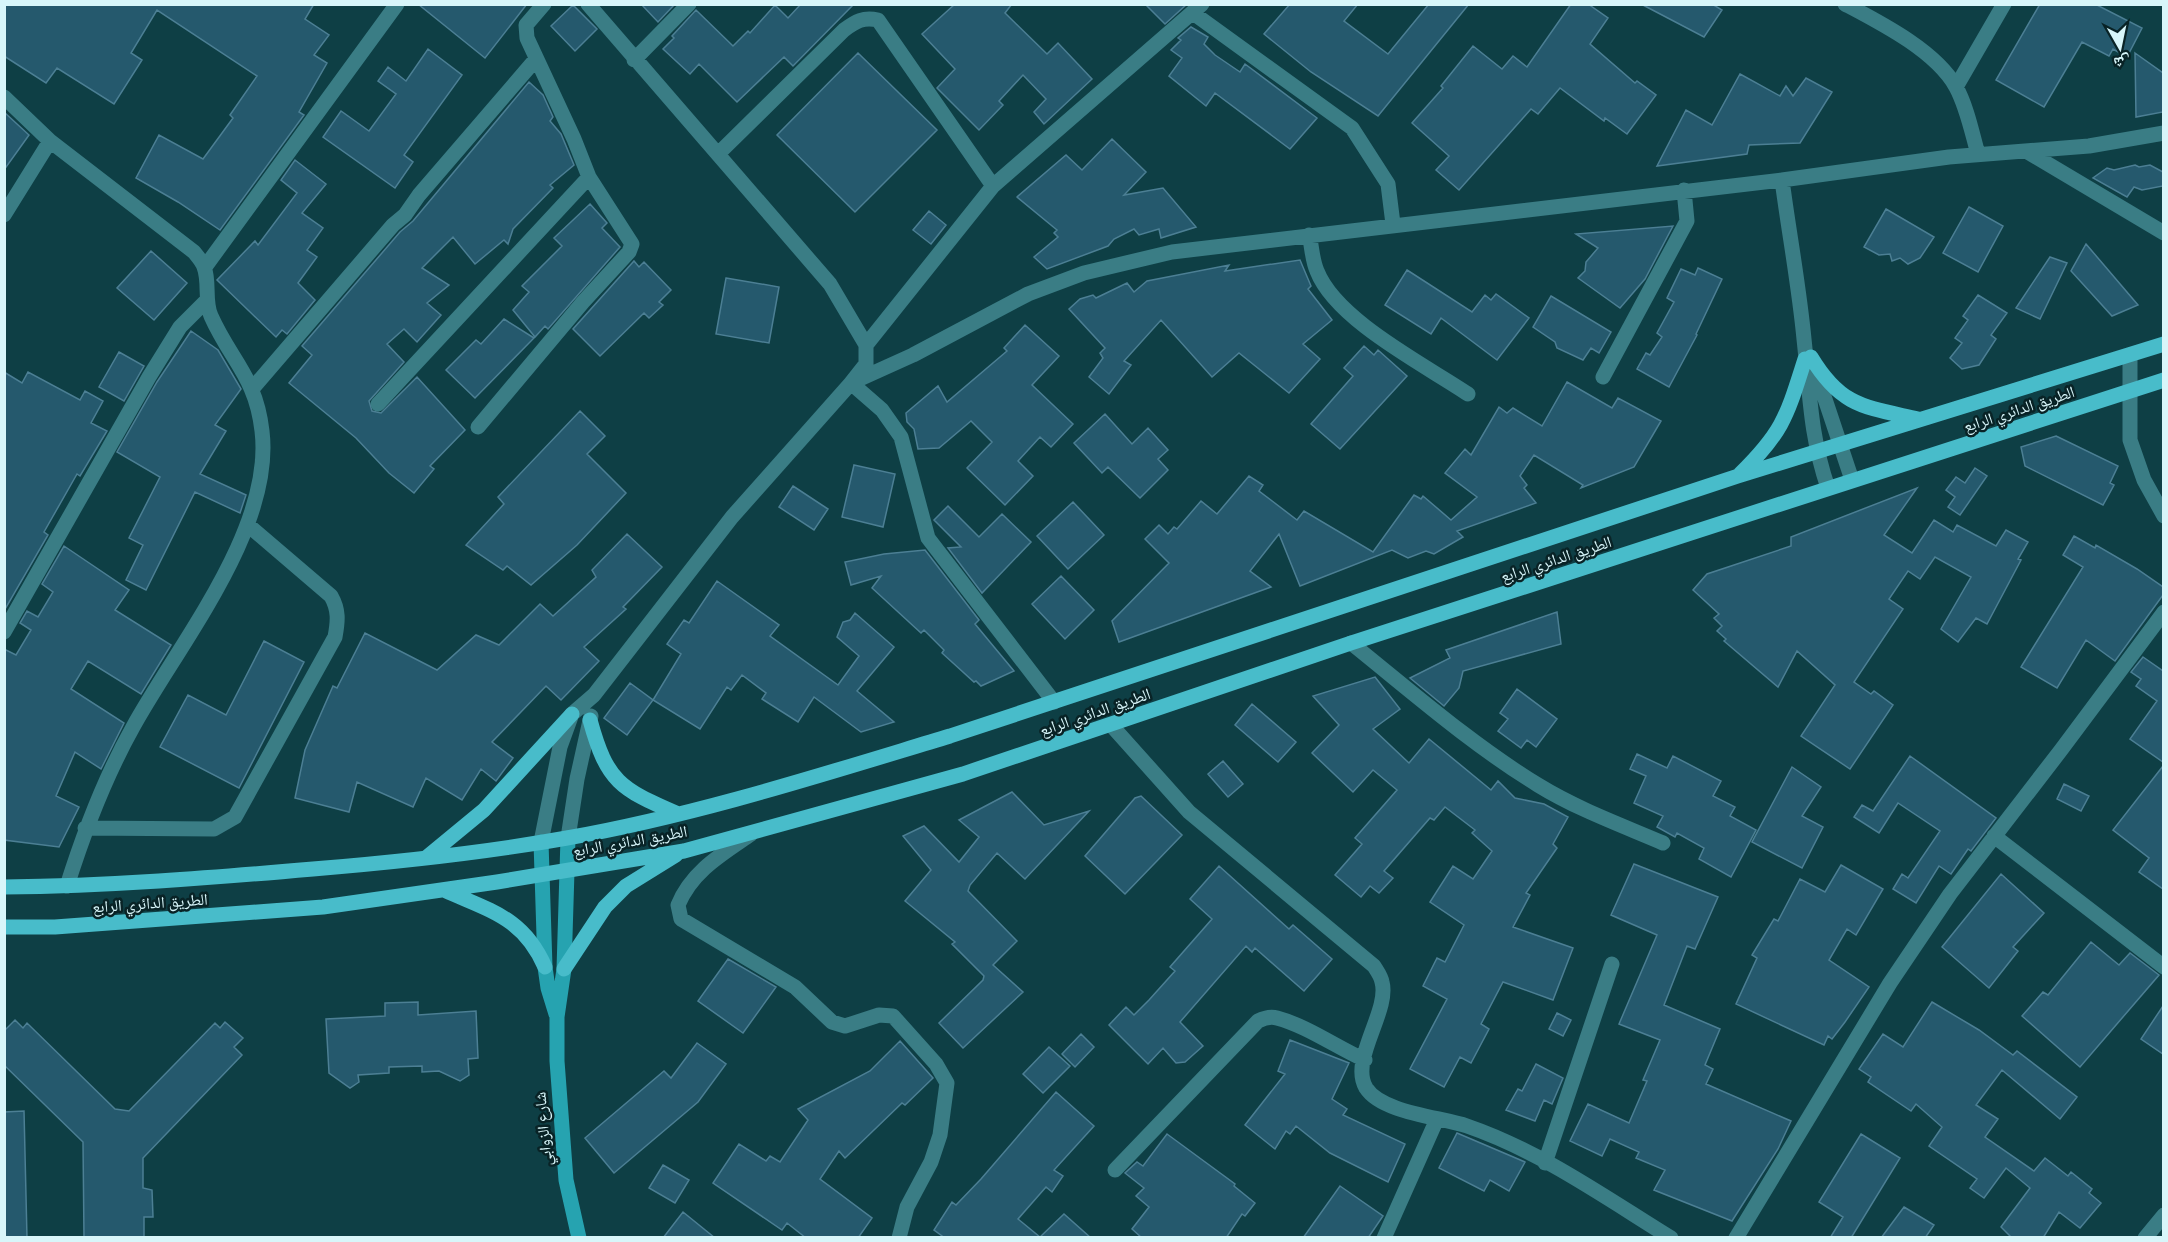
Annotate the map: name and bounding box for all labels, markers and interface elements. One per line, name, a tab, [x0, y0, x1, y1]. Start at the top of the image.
north arrow	[2090, 18, 2150, 78]
text: ش	[2112, 52, 2132, 73]
street label: الطريق الدائري الرابع	[1961, 382, 2078, 439]
street label: الطريق الدائري الرابع	[1498, 532, 1615, 589]
street label: الطريق الدائري الرابع	[1037, 684, 1154, 743]
street label: الطريق الدائري الرابع	[571, 822, 689, 863]
street label: الطريق الدائري الرابع	[92, 889, 209, 920]
street label: شارع الزوابي	[530, 1091, 559, 1167]

